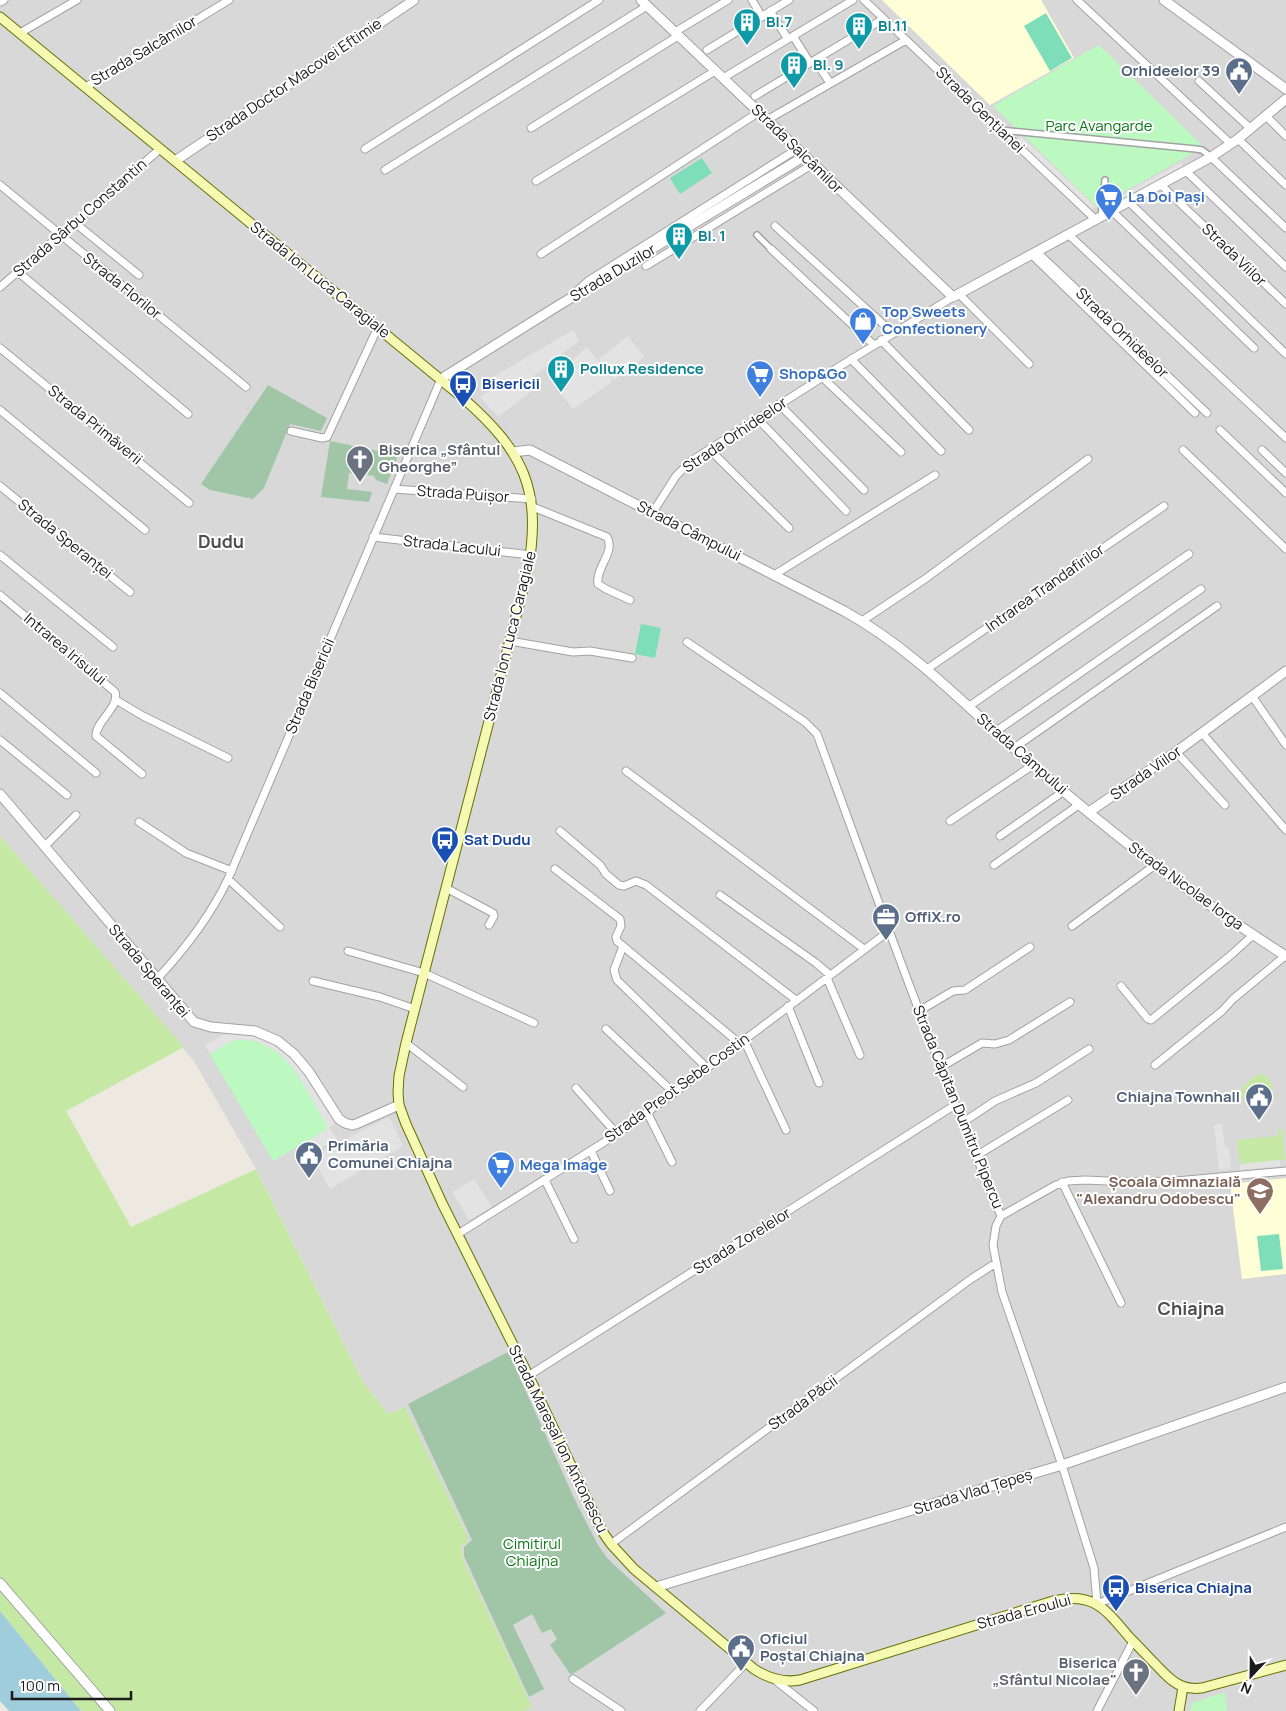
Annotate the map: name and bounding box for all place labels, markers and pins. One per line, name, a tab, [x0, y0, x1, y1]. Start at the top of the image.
building icon: Bl.7	[732, 7, 762, 46]
place label: Bl.7	[766, 11, 792, 32]
building icon: Bl.11	[844, 11, 874, 50]
place label: Bl.11	[878, 15, 908, 36]
building icon: Bl. 9	[779, 50, 809, 89]
place label: Bl. 9	[813, 54, 844, 75]
public building icon: Orhideelor 39	[1224, 56, 1254, 95]
place label: Orhideelor 39	[1121, 60, 1220, 81]
supermarket icon: La Doi Pași	[1094, 182, 1124, 221]
place label: La Doi Pași	[1128, 186, 1205, 207]
building icon: Bl. 1	[664, 221, 694, 260]
place label: Bl. 1	[698, 225, 726, 246]
place label: Top Sweets Confectionery	[882, 301, 988, 339]
shop icon: Top Sweets Confectionery	[848, 306, 878, 345]
building icon: Pollux Residence	[546, 354, 576, 393]
place label: Pollux Residence	[580, 358, 704, 379]
supermarket icon: Shop&Go	[745, 359, 775, 398]
place label: Shop&Go	[779, 363, 847, 384]
bus stop icon: Bisericii	[448, 369, 478, 408]
place label: Bisericii	[482, 373, 540, 394]
place label: Biserica „Sfântul Gheorghe”	[379, 439, 500, 477]
church icon: Biserica „Sfântul Gheorghe”	[345, 444, 375, 483]
bus stop icon: Sat Dudu	[430, 825, 460, 864]
place label: Sat Dudu	[464, 829, 531, 850]
office icon: OffiX.ro	[871, 902, 901, 941]
place label: OffiX.ro	[905, 906, 961, 927]
public building icon: Chiajna Townhall	[1244, 1082, 1274, 1121]
place label: Chiajna Townhall	[1117, 1086, 1240, 1107]
place label: Primăria Comunei Chiajna	[328, 1135, 452, 1173]
public building icon: Primăria Comunei Chiajna	[294, 1140, 324, 1179]
supermarket icon: Mega Image	[486, 1150, 516, 1189]
place label: Mega Image	[520, 1154, 607, 1175]
place label: Școala Gimnazială "Alexandru Odobescu"	[1076, 1171, 1241, 1209]
school or university icon: Școala Gimnazială "Alexandru Odobescu"	[1245, 1176, 1275, 1215]
bus stop icon: Biserica Chiajna	[1101, 1573, 1131, 1612]
place label: Biserica Chiajna	[1135, 1577, 1252, 1598]
place label: Oficiul Poștal Chiajna	[760, 1628, 865, 1666]
public building icon: Oficiul Poștal Chiajna	[726, 1633, 756, 1672]
place label: Biserica „Sfântul Nicolae"	[992, 1652, 1117, 1690]
church icon: Biserica „Sfântul Nicolae"	[1121, 1657, 1151, 1696]

